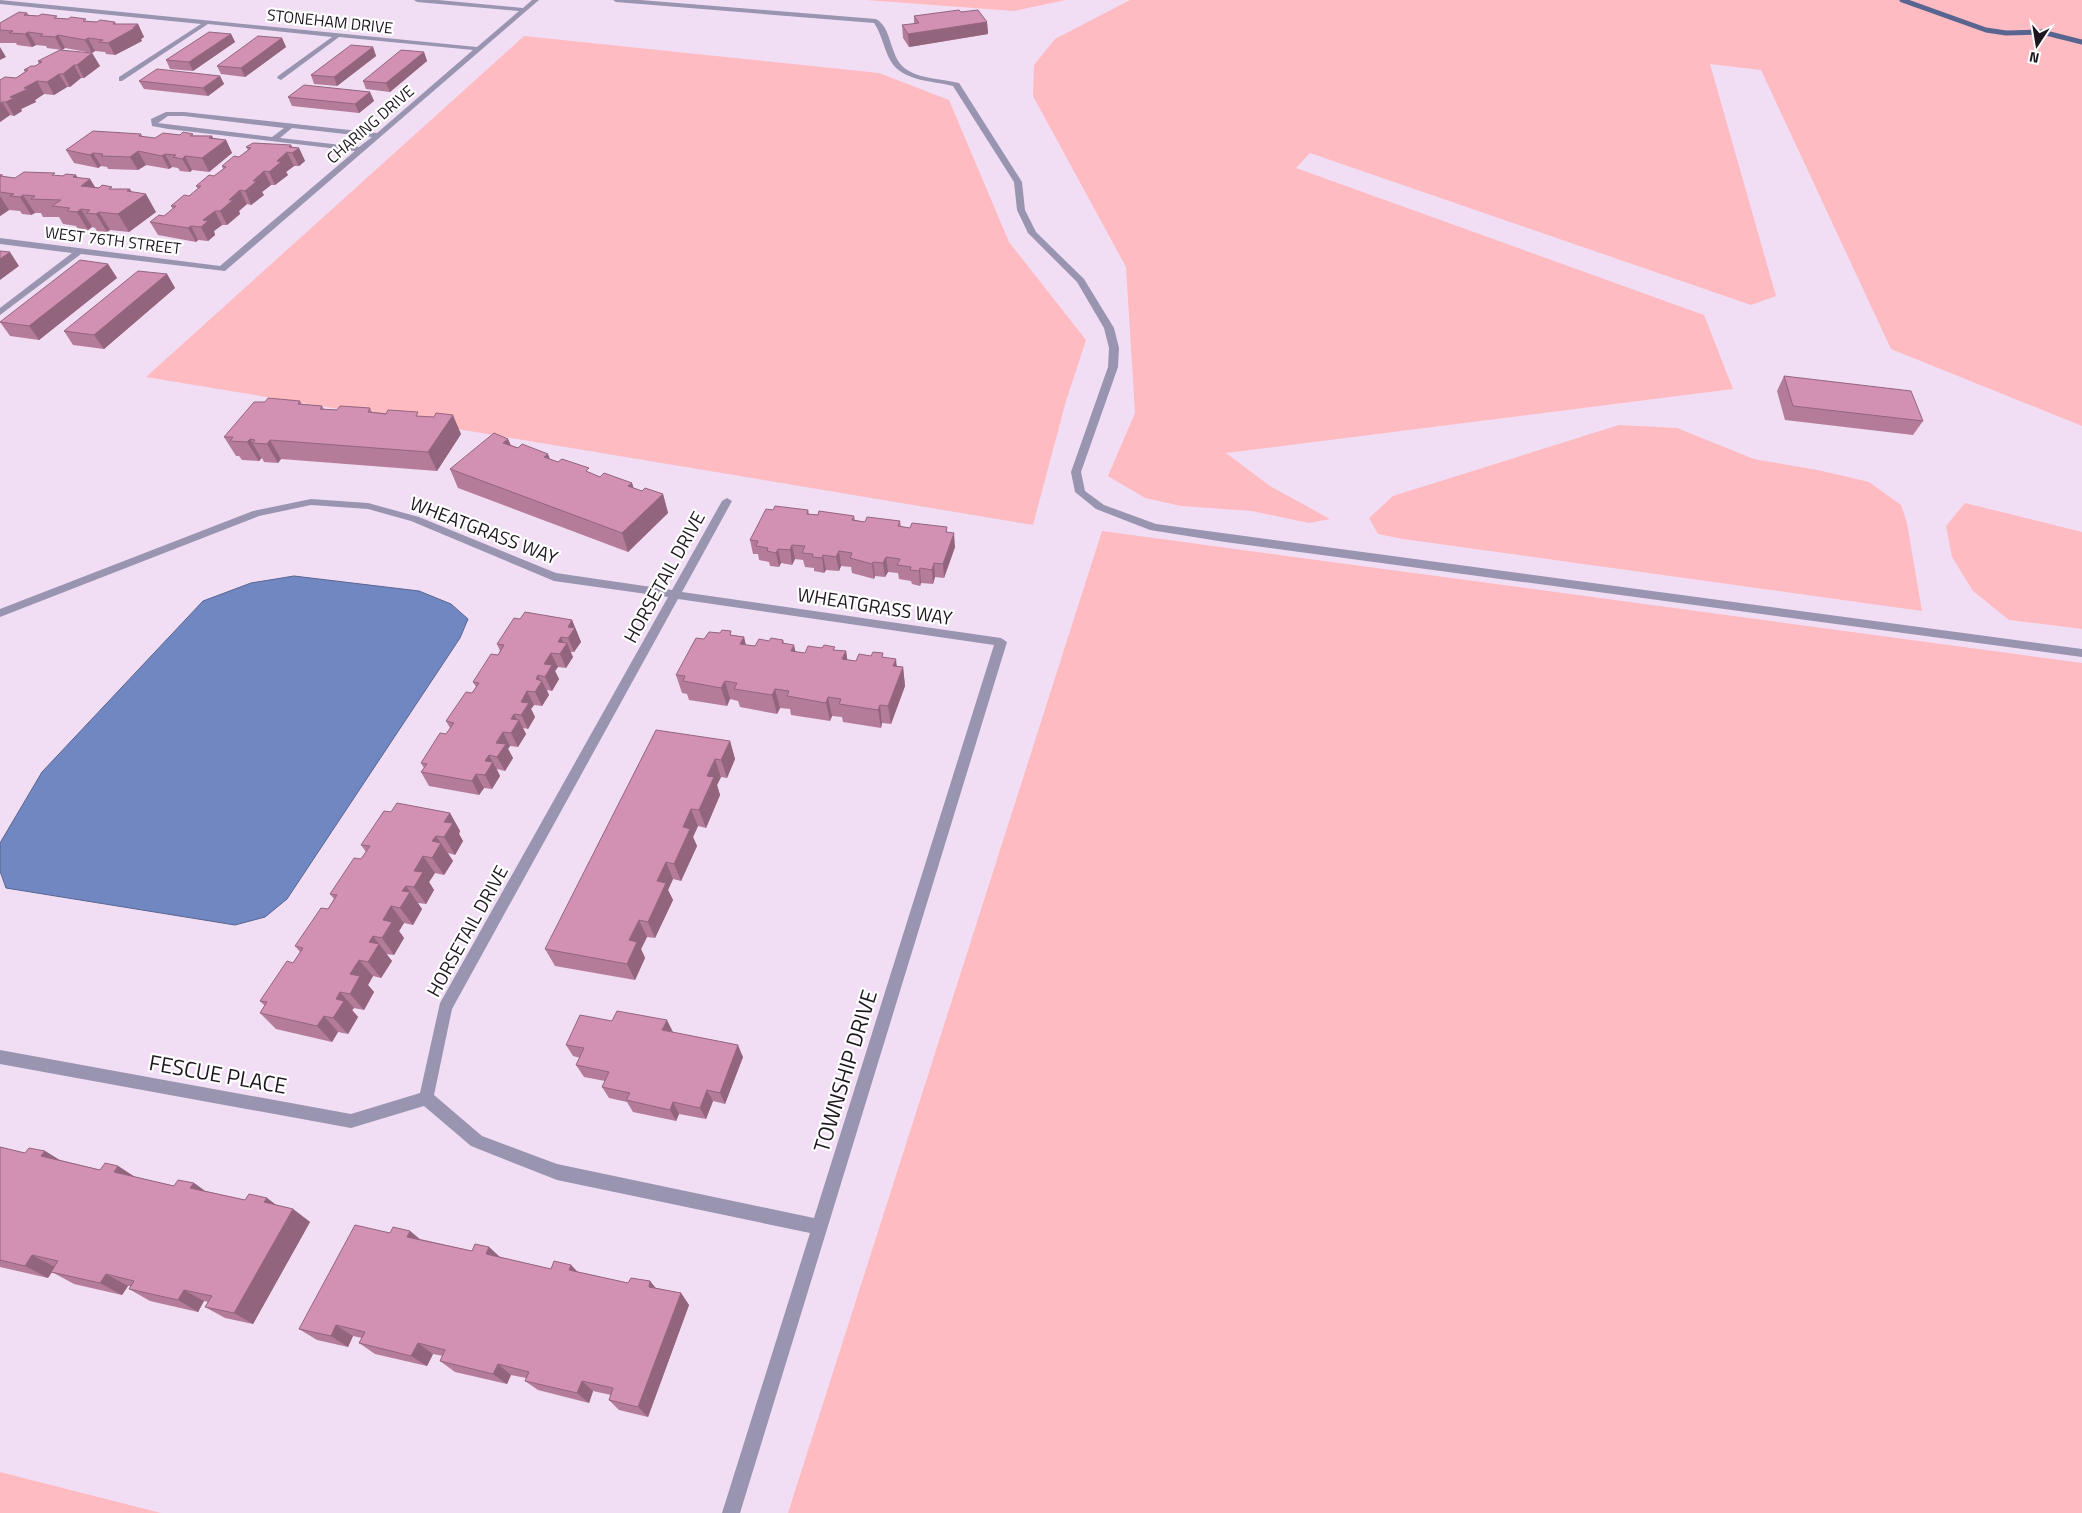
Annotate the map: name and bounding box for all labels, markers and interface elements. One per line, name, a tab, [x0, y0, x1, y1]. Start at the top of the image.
street label: STONEHAM DRIVE	[266, 2, 394, 40]
north arrow	[2012, 20, 2062, 70]
text: N	[2027, 47, 2041, 69]
street label: CHARING DRIVE	[321, 79, 419, 169]
street label: WEST 76TH STREET	[43, 220, 183, 260]
street label: WHEATGRASS WAY	[406, 488, 563, 571]
street label: HORSETAIL DRIVE	[615, 506, 712, 648]
street label: WHEATGRASS WAY	[796, 579, 955, 632]
street label: HORSETAIL DRIVE	[418, 860, 515, 1002]
street label: TOWNSHIP DRIVE	[804, 986, 886, 1156]
street label: FESCUE PLACE	[146, 1045, 290, 1103]

